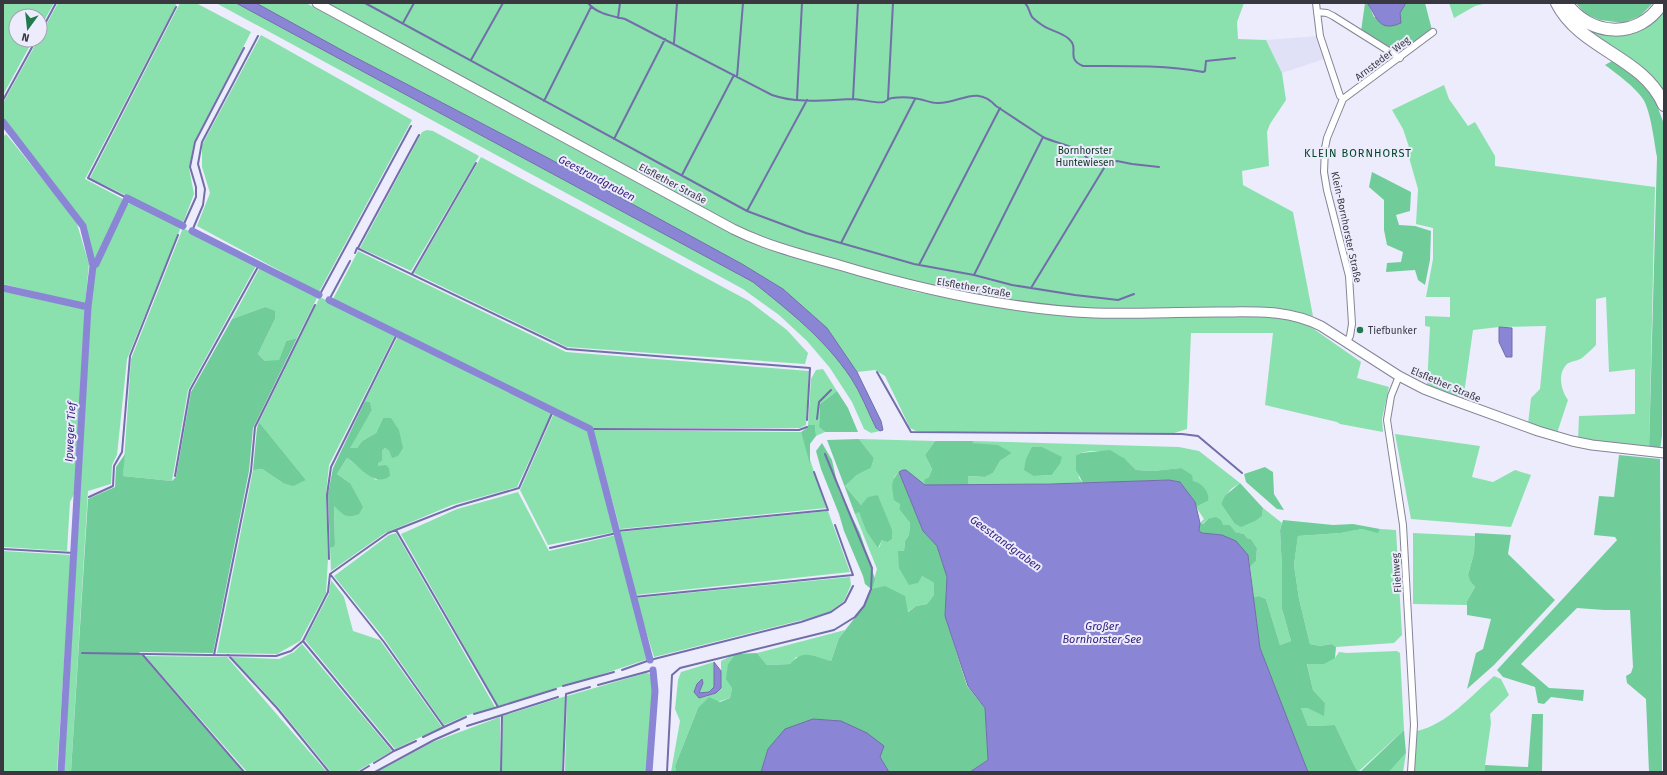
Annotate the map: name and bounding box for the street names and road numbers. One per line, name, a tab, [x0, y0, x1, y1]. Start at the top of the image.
street label: Arnsteder Weg	[1353, 34, 1413, 83]
street label: Elsflether Straße	[637, 161, 708, 207]
street label: Klein-Bornhorster Straße	[1328, 170, 1364, 284]
street label: Elsflether Straße	[936, 276, 1012, 300]
street label: Elsflether Straße	[1409, 365, 1482, 405]
street label: Fliehweg	[1390, 552, 1404, 593]

